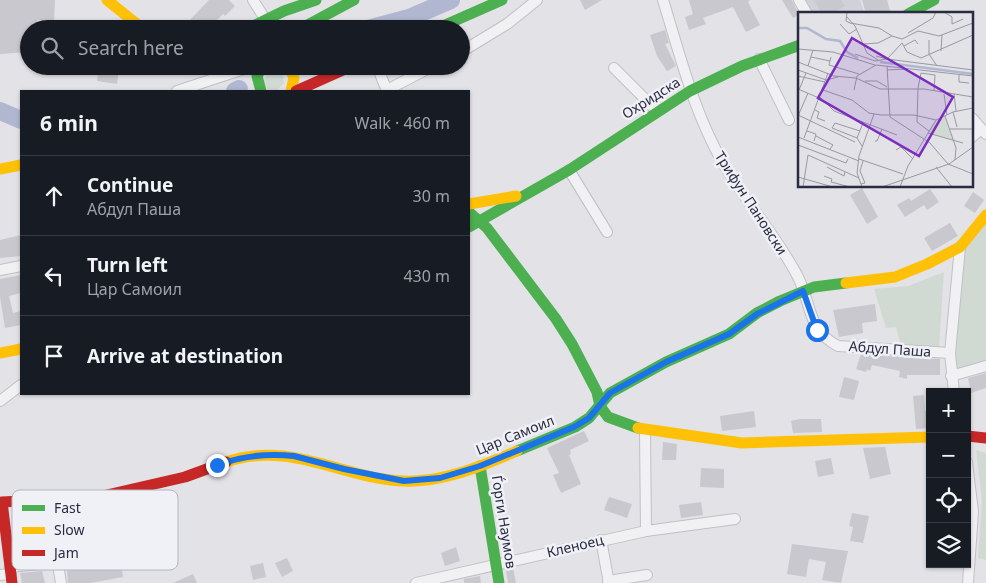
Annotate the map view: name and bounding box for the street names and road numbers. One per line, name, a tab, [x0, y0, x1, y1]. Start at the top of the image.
street label: Охридска	[618, 72, 683, 123]
street label: Трифун Пановски	[711, 147, 792, 258]
street label: Абдул Паша	[848, 336, 932, 361]
street label: Цар Самоил	[473, 410, 557, 459]
street label: Ѓорги Наумов	[488, 474, 521, 570]
street label: Кленоец	[545, 530, 606, 561]

